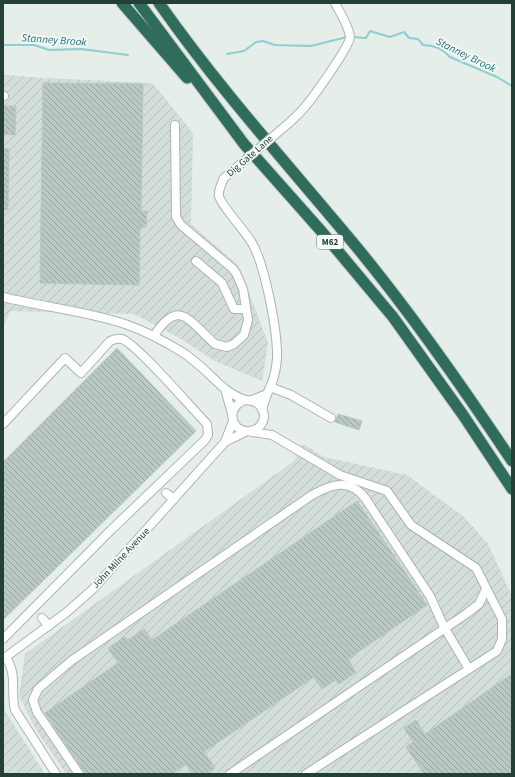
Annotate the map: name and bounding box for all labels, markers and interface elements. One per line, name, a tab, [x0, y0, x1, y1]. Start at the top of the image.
water label: Stanney Brook	[21, 30, 88, 50]
water label: Stanney Brook	[433, 34, 499, 76]
street label: Dig Gate Lane	[224, 132, 276, 180]
road number: M62	[317, 235, 343, 249]
street label: John Milne Avenue	[89, 524, 153, 592]

